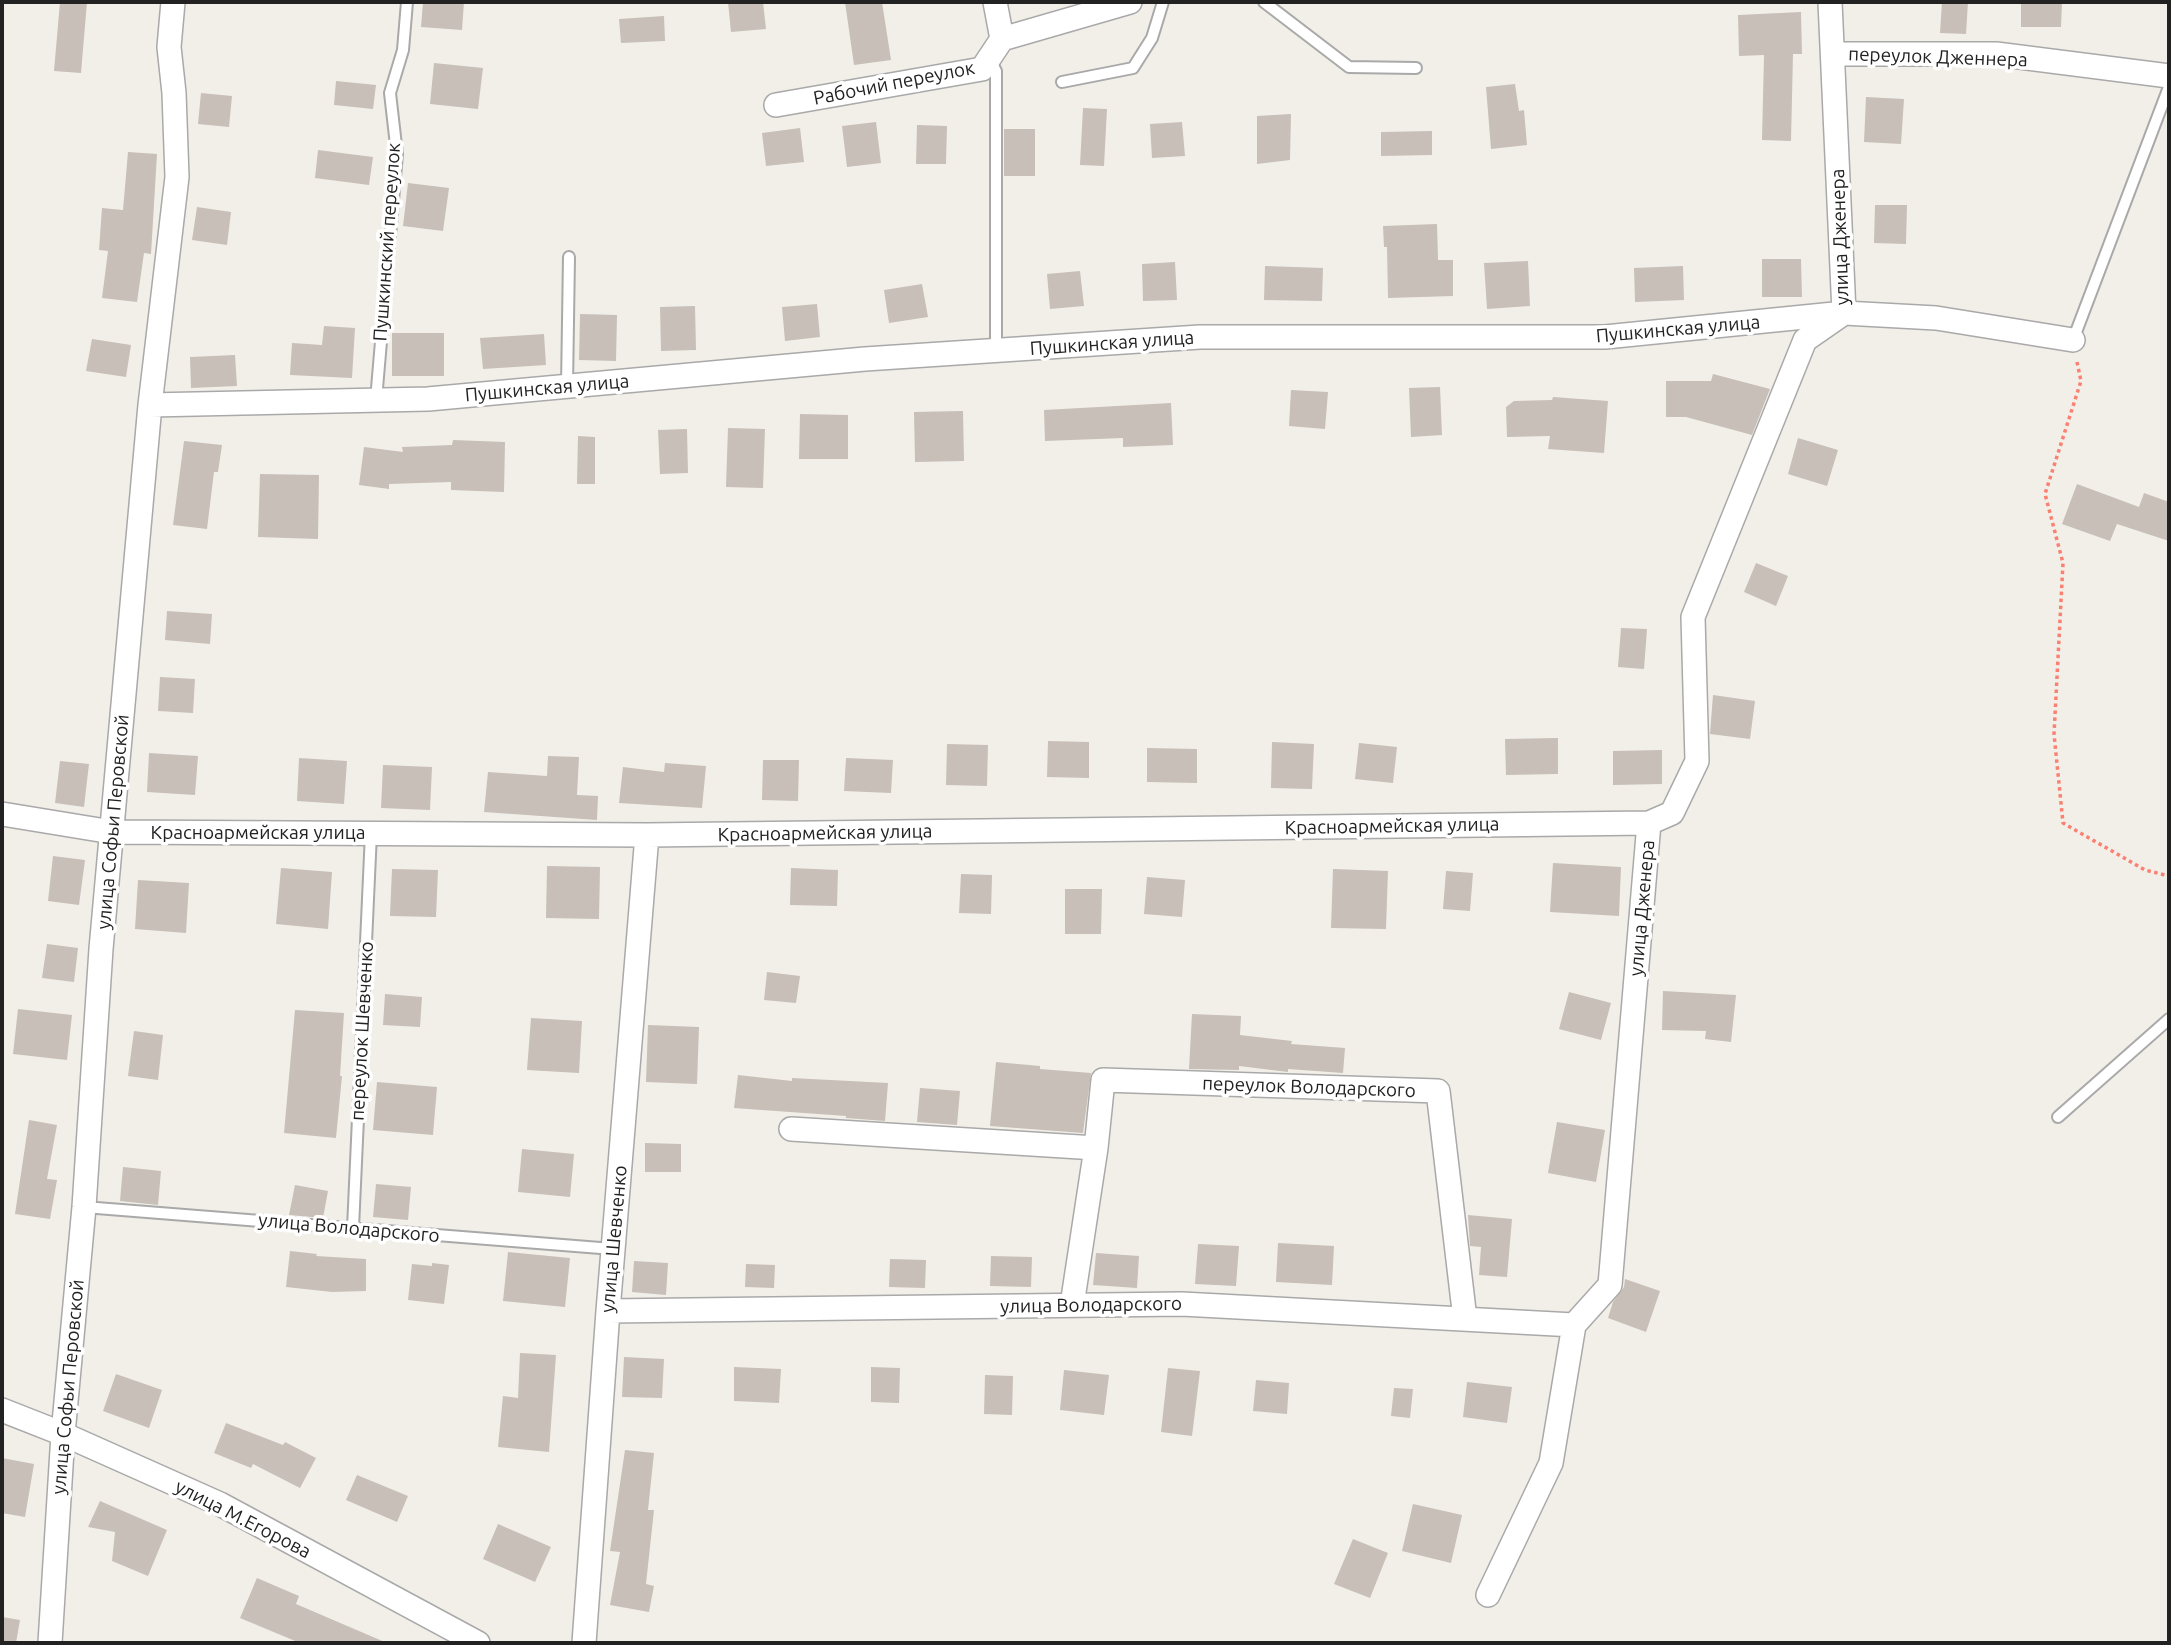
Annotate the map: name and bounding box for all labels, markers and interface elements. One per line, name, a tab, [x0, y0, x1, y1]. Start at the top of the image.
street label: переулок Дженнера	[1848, 42, 2028, 72]
street label: Рабочий переулок	[811, 56, 977, 110]
street label: Пушкинский переулок	[369, 142, 405, 342]
street label: улица Дженера	[1826, 168, 1854, 306]
street label: Пушкинская улица	[1595, 310, 1761, 348]
street label: Пушкинская улица	[1029, 326, 1195, 360]
street label: Пушкинская улица	[464, 369, 630, 407]
street label: улица Софьи Перовской	[92, 713, 134, 931]
street label: Красноармейская улица	[1284, 813, 1500, 839]
street label: Красноармейская улица	[717, 820, 933, 846]
street label: Красноармейская улица	[151, 822, 365, 844]
street label: улица Дженера	[1625, 839, 1659, 977]
street label: переулок Шевченко	[346, 941, 378, 1121]
street label: переулок Володарского	[1202, 1072, 1416, 1102]
street label: улица Шевченко	[596, 1164, 632, 1314]
street label: улица Володарского	[257, 1209, 441, 1247]
street label: улица Софьи Перовской	[47, 1278, 89, 1496]
street label: улица Володарского	[1000, 1292, 1182, 1318]
street label: улица М.Егорова	[171, 1475, 315, 1563]

